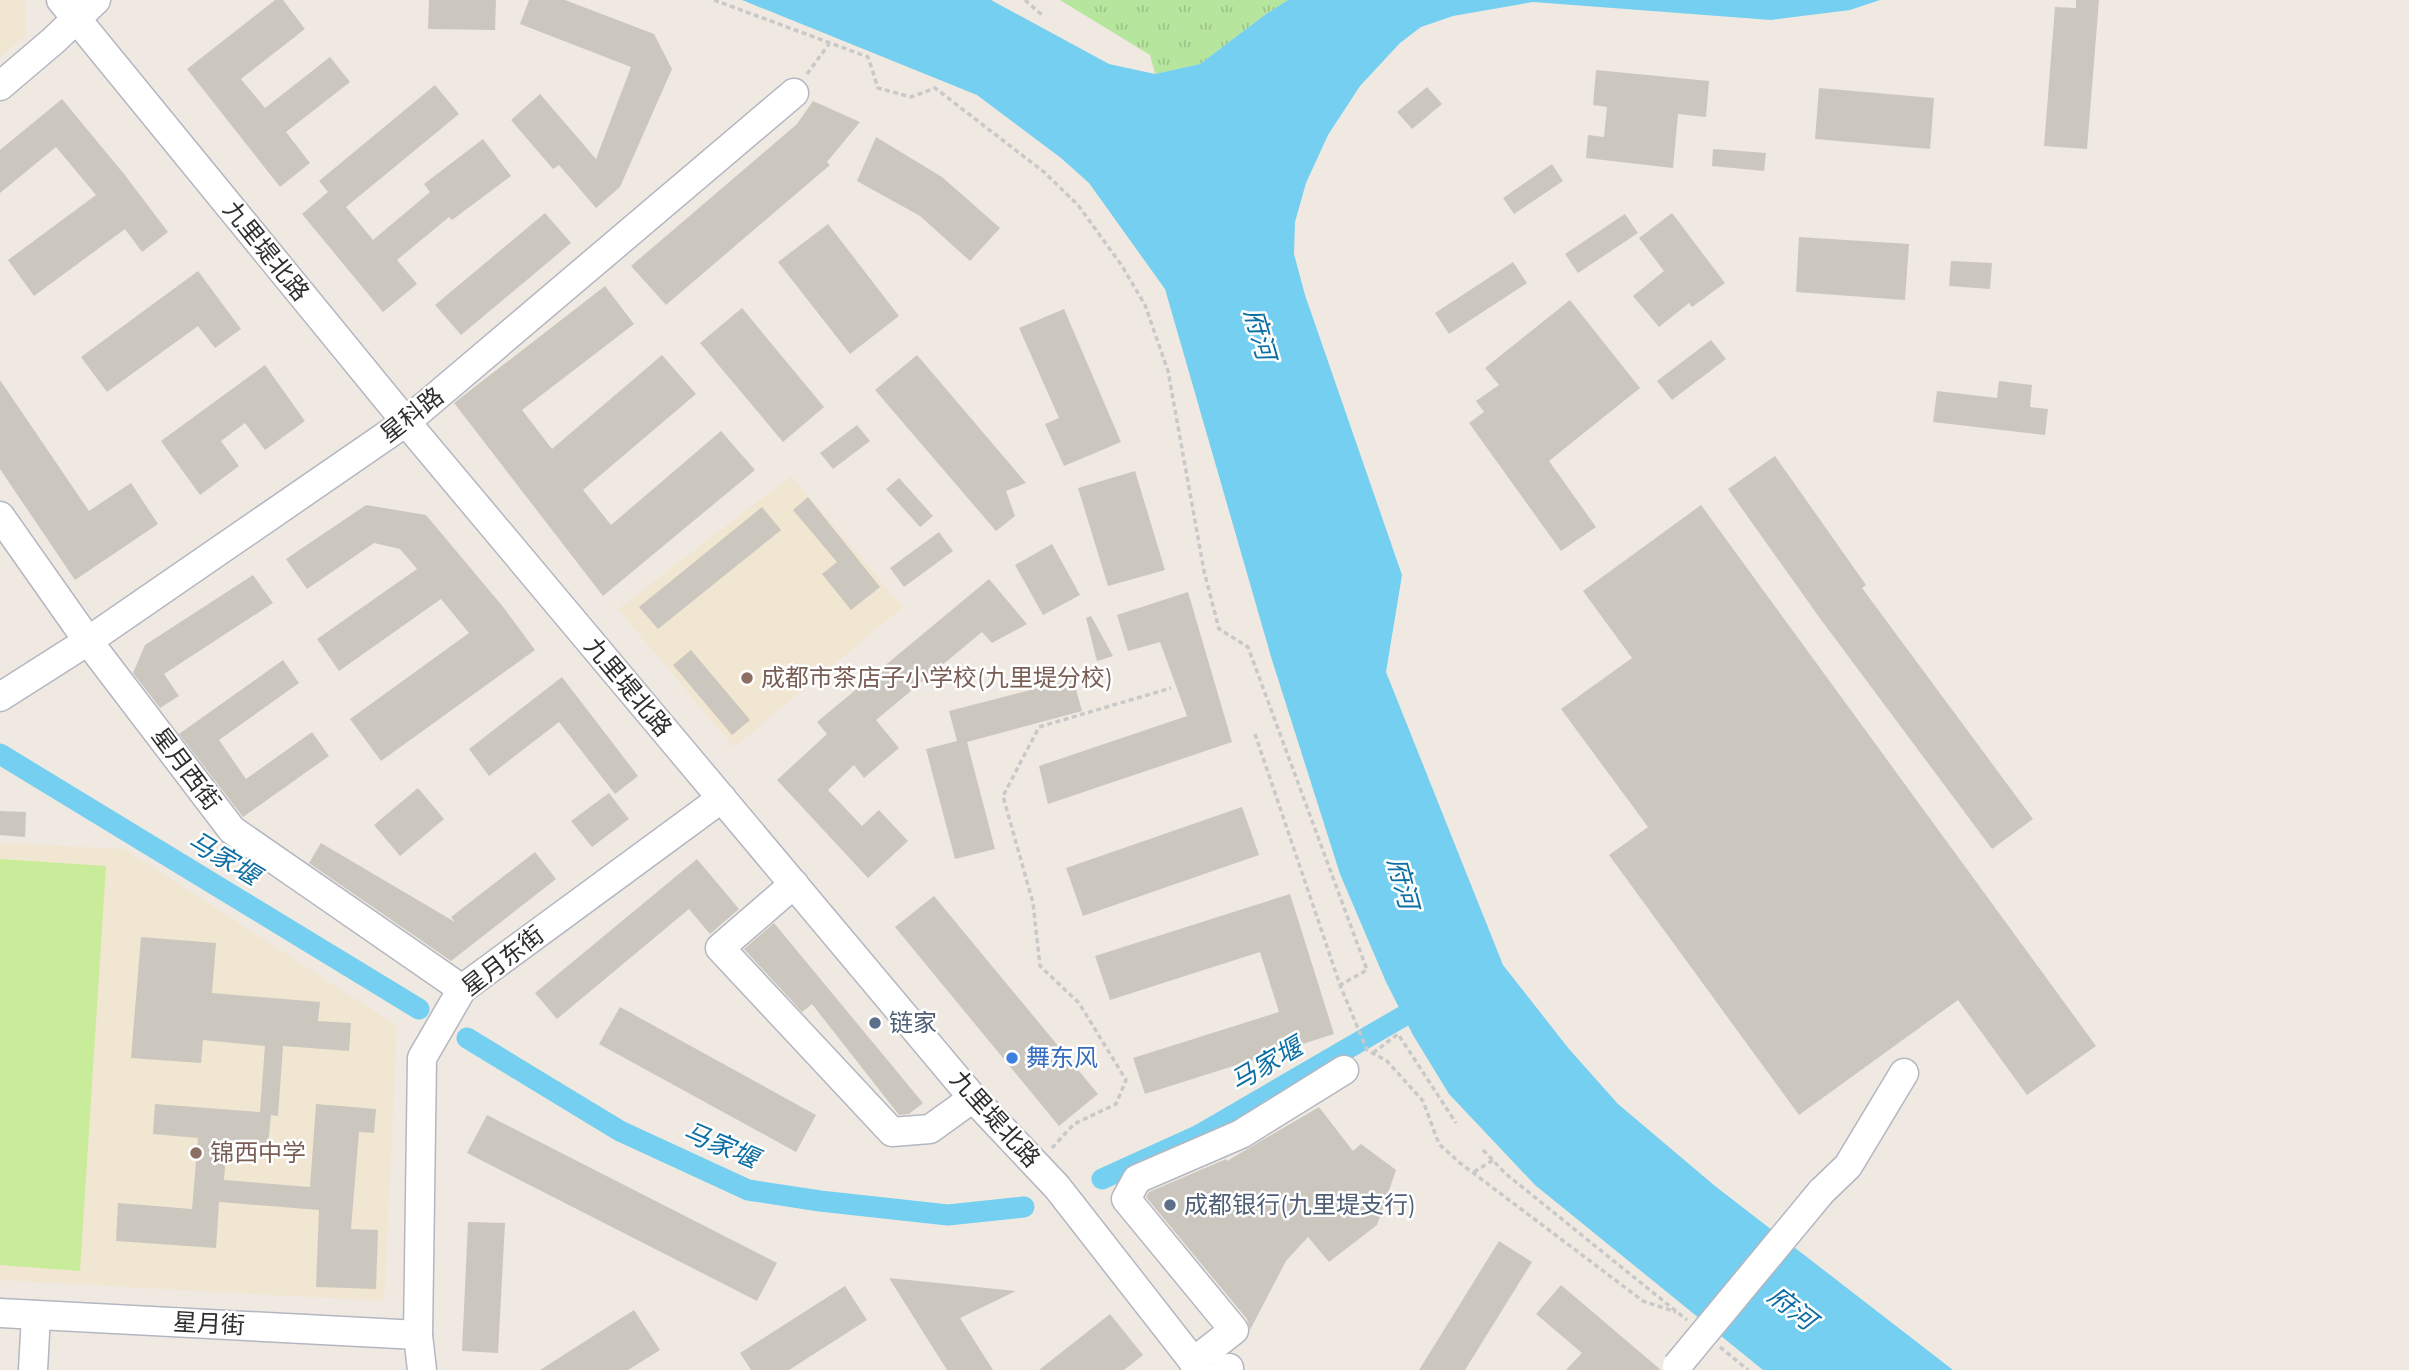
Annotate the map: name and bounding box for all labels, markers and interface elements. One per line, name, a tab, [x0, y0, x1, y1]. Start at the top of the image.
street label: 九里堤北路	[217, 195, 315, 306]
water label: 府河	[1237, 305, 1284, 368]
street label: 星科路	[374, 381, 449, 448]
street label: 九里堤北路	[579, 631, 678, 742]
place label: 成都市茶店子小学校(九里堤分校)	[761, 663, 1113, 692]
marker: 成都市茶店子小学校(九里堤分校)	[739, 670, 755, 686]
street label: 星月西街	[146, 722, 227, 816]
water label: 马家堰	[182, 824, 269, 894]
water label: 府河	[1381, 854, 1426, 917]
street label: 星月东街	[456, 920, 549, 1002]
place label: 链家	[889, 1008, 937, 1037]
marker: 链家	[867, 1015, 883, 1031]
water label: 马家堰	[1224, 1029, 1311, 1097]
place label: 舞东风	[1026, 1043, 1098, 1072]
marker: 舞东风	[1004, 1050, 1020, 1066]
street label: 九里堤北路	[944, 1064, 1046, 1173]
water label: 马家堰	[679, 1115, 767, 1177]
place label: 锦西中学	[210, 1138, 306, 1167]
marker: 锦西中学	[188, 1145, 204, 1161]
place label: 成都银行(九里堤支行)	[1184, 1190, 1416, 1219]
marker: 成都银行(九里堤支行)	[1162, 1197, 1178, 1213]
water label: 府河	[1762, 1279, 1826, 1340]
street label: 星月街	[172, 1307, 246, 1340]

